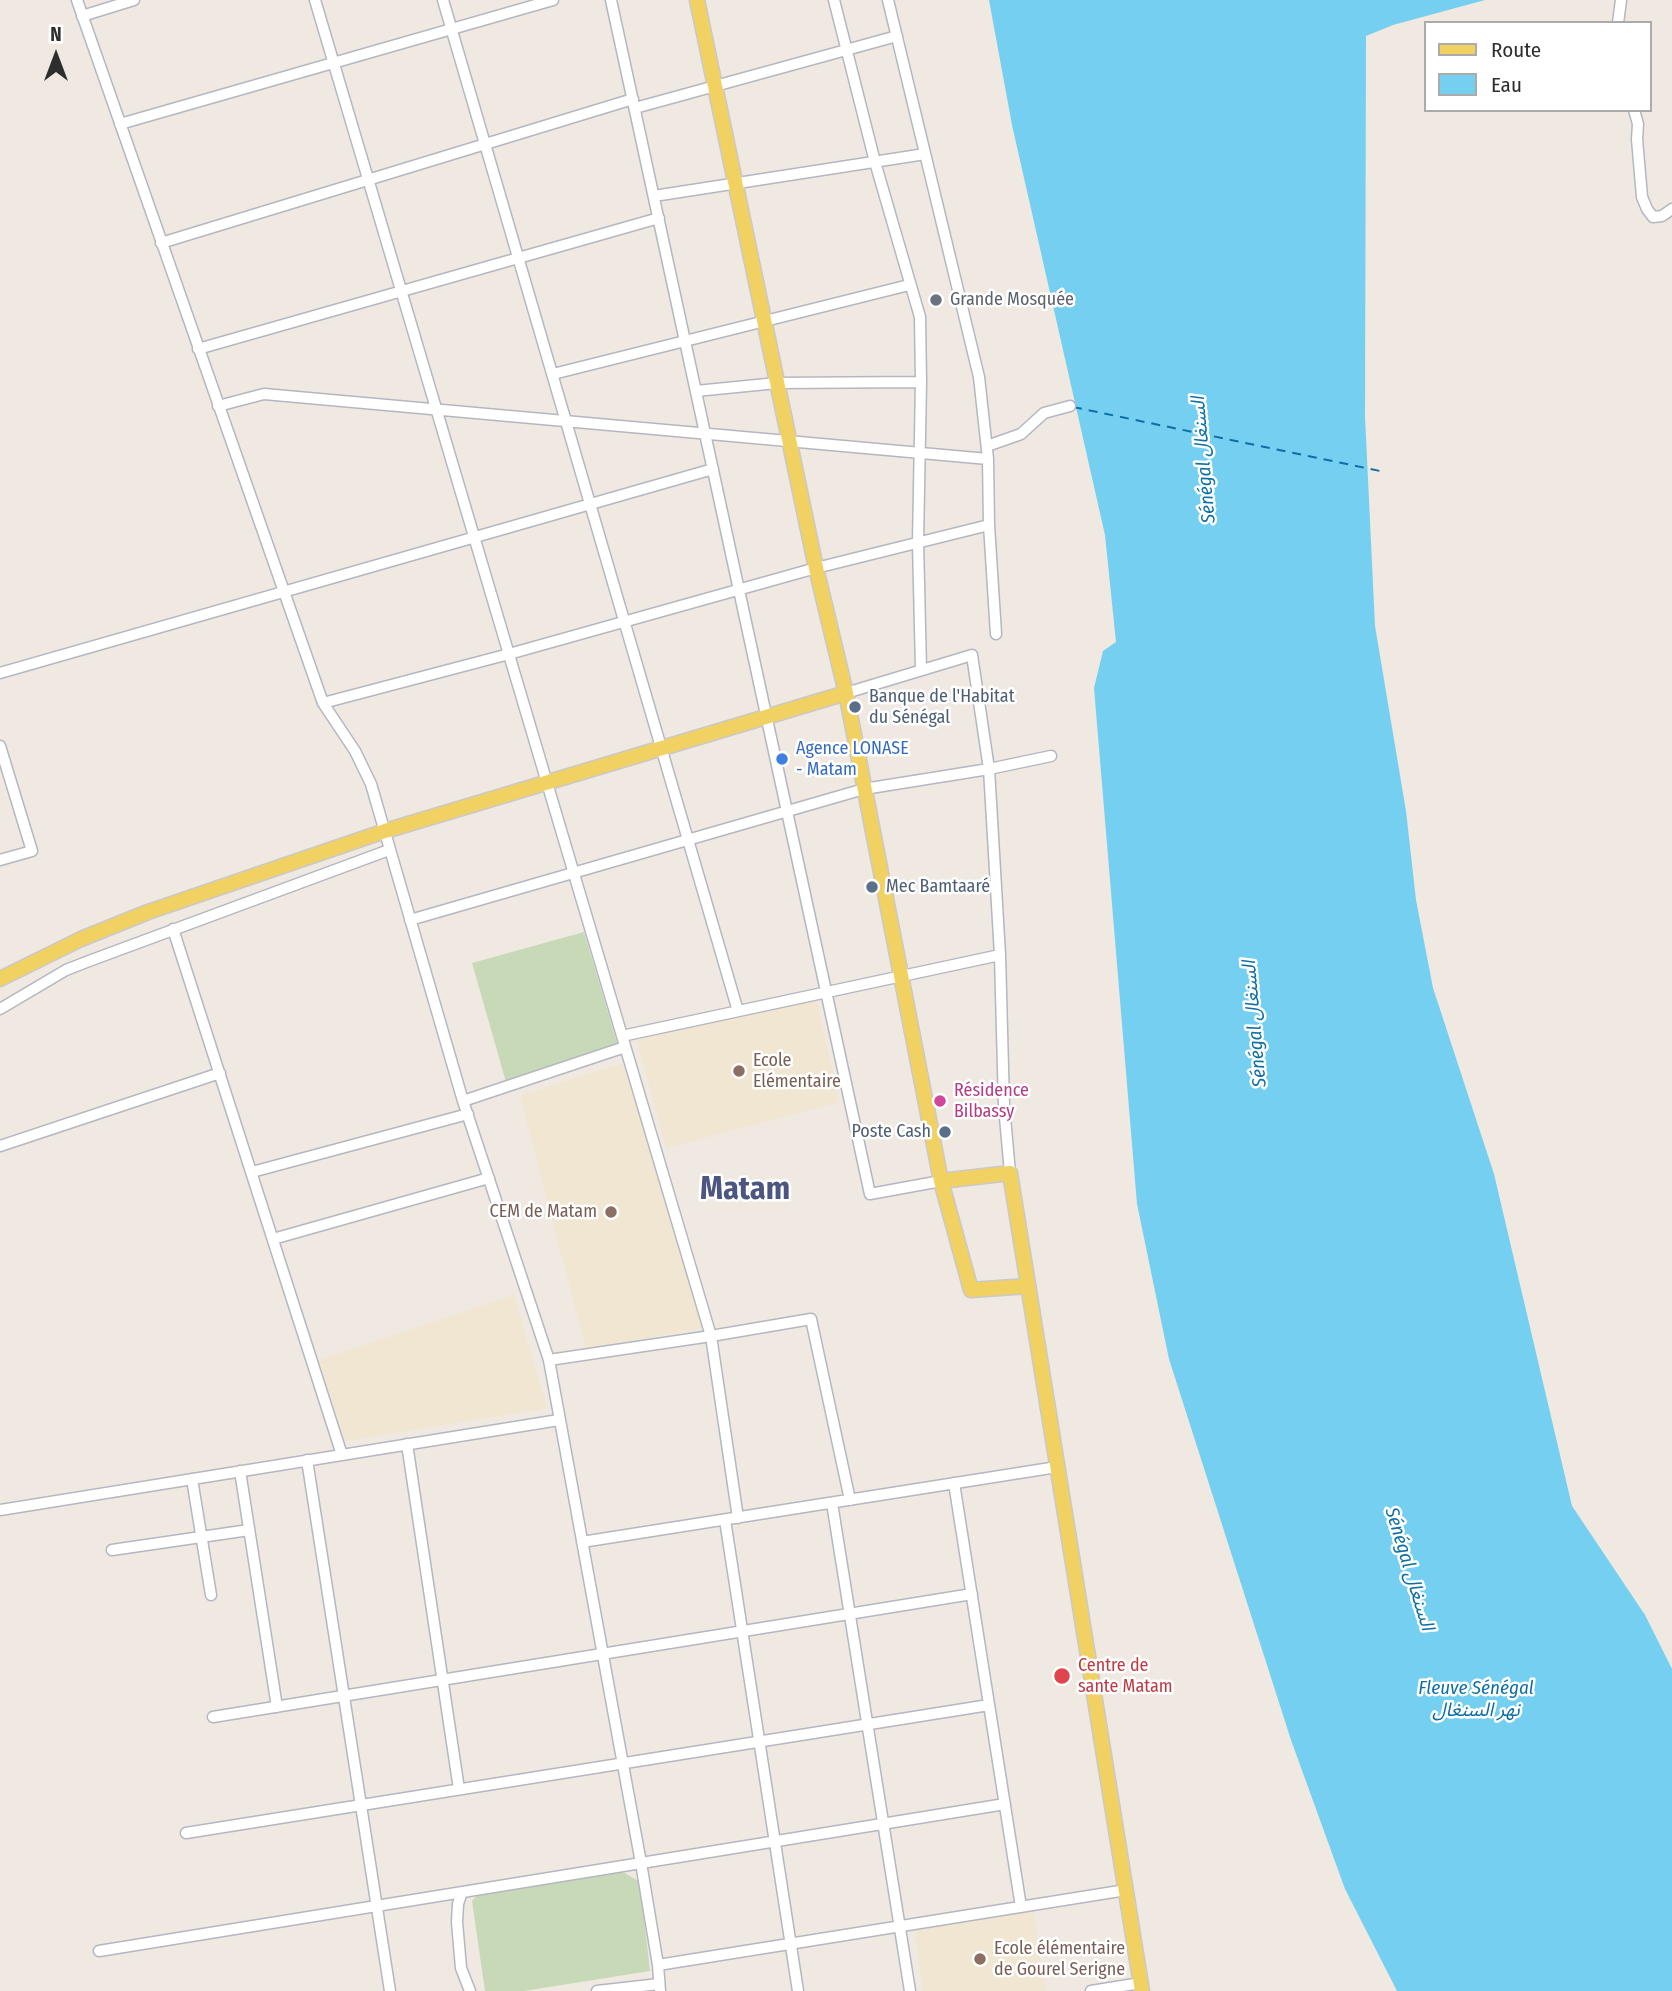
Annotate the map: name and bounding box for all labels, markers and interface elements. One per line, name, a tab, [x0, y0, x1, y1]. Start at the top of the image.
north arrow	[21, 21, 91, 91]
legend	[1424, 21, 1651, 112]
text: N	[50, 23, 62, 46]
text: Route	[1491, 37, 1541, 63]
text: Eau	[1491, 72, 1522, 98]
place label: Grande Mosquée	[950, 289, 1074, 311]
marker: Grande Mosquée	[928, 292, 944, 308]
water label: Sénégal السنغال	[1187, 396, 1221, 524]
place label: Banque de l'Habitat du Sénégal	[869, 686, 1015, 728]
marker: Banque de l'Habitat du Sénégal	[847, 699, 863, 715]
place label: Agence LONASE - Matam	[796, 738, 909, 780]
marker: Agence LONASE - Matam	[774, 751, 790, 767]
place label: Mec Bamtaaré	[886, 876, 990, 898]
marker: Mec Bamtaaré	[864, 879, 880, 895]
water label: Sénégal السنغال	[1238, 960, 1272, 1088]
place label: Ecole Elémentaire	[753, 1050, 841, 1092]
marker: Ecole Elémentaire	[731, 1063, 747, 1079]
place label: Résidence Bilbassy	[954, 1080, 1029, 1122]
marker: Résidence Bilbassy	[932, 1093, 948, 1109]
place label: Poste Cash	[851, 1121, 931, 1143]
marker: Poste Cash	[937, 1124, 953, 1140]
district label: Matam	[700, 1171, 790, 1209]
place label: CEM de Matam	[490, 1201, 597, 1223]
marker: CEM de Matam	[603, 1204, 619, 1220]
water label: Sénégal السنغال	[1380, 1505, 1438, 1633]
place label: Centre de sante Matam	[1078, 1655, 1173, 1698]
marker: Centre de sante Matam	[1052, 1666, 1072, 1686]
water label: Fleuve Sénégal نهر السنغال	[1418, 1678, 1534, 1722]
place label: Ecole élémentaire de Gourel Serigne	[994, 1938, 1125, 1980]
marker: Ecole élémentaire de Gourel Serigne	[972, 1951, 988, 1967]

